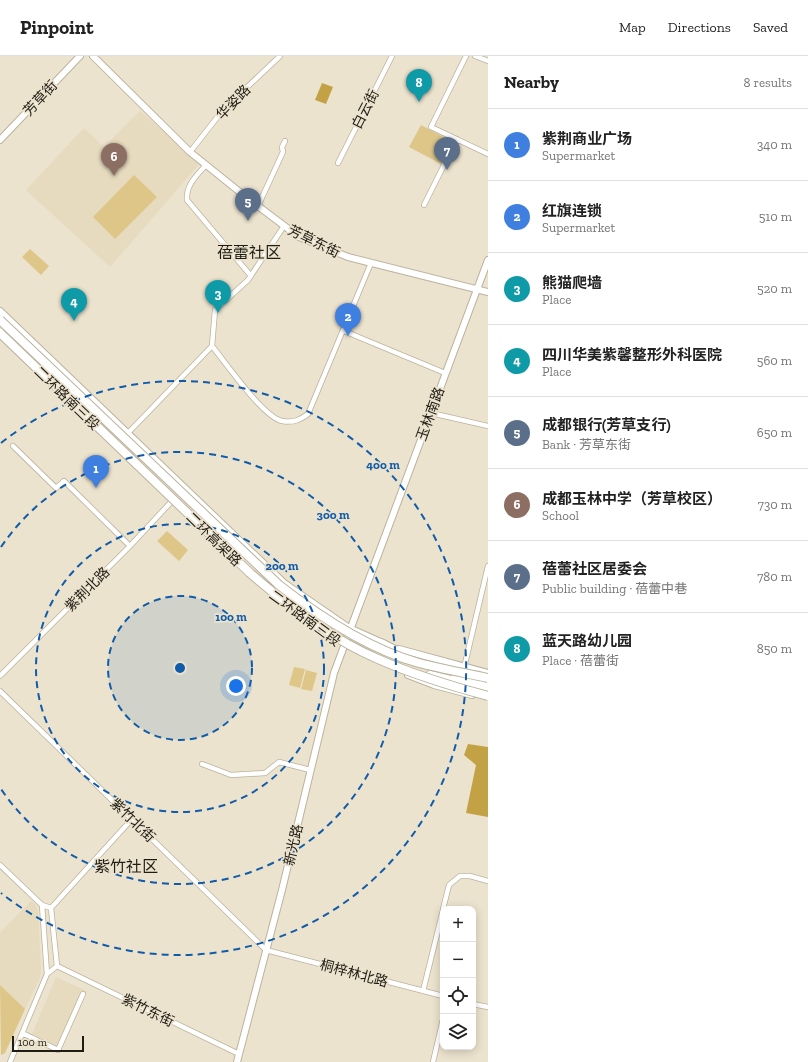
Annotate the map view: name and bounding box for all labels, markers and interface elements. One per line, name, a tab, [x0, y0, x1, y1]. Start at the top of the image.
text: Pinpoint	[20, 16, 94, 39]
text: Map	[619, 19, 646, 36]
text: Directions	[668, 19, 731, 36]
text: Saved	[753, 19, 788, 36]
pin: 8	[406, 69, 432, 102]
text: Nearby	[504, 72, 559, 92]
text: 8 results	[744, 75, 792, 90]
street label: 芳草街	[20, 77, 61, 119]
street label: 华姿路	[213, 81, 254, 123]
street label: 白云街	[348, 87, 383, 132]
text: 紫荆商业广场	[542, 130, 632, 148]
pin: 7	[434, 137, 460, 170]
text: 1	[514, 137, 520, 152]
text: 340 m	[757, 137, 792, 152]
pin: 6	[101, 143, 127, 176]
text: Supermarket	[542, 148, 615, 163]
pin: 5	[235, 188, 261, 221]
text: 红旗连锁	[542, 202, 602, 220]
text: 2	[514, 209, 520, 224]
text: 510 m	[759, 209, 792, 224]
text: Supermarket	[542, 220, 615, 235]
street label: 芳草东街	[285, 222, 343, 261]
district label: 蓓蕾社区	[217, 243, 281, 262]
text: 熊猫爬墙	[542, 274, 602, 292]
pin: 3	[205, 280, 231, 313]
text: 3	[514, 281, 520, 296]
text: 520 m	[757, 281, 792, 296]
pin: 4	[61, 288, 87, 321]
text: Place	[542, 292, 571, 307]
pin: 2	[335, 303, 361, 336]
text: 四川华美紫馨整形外科医院	[542, 346, 722, 364]
text: 4	[513, 353, 521, 368]
text: 560 m	[757, 353, 792, 368]
street label: 二环路南三段	[31, 363, 103, 434]
text: Place	[542, 364, 571, 379]
street label: 玉林南路	[413, 385, 448, 443]
text: 成都银行(芳草支行)	[542, 416, 671, 434]
text: 5	[514, 425, 520, 440]
text: 650 m	[757, 425, 792, 440]
text: Bank · 芳草东街	[542, 437, 631, 452]
pin: 1	[83, 455, 109, 488]
text: 400 m	[366, 458, 400, 472]
text: 成都玉林中学（芳草校区）	[542, 490, 722, 508]
text: 6	[514, 497, 520, 512]
text: 730 m	[758, 497, 792, 512]
text: 300 m	[317, 508, 350, 522]
text: School	[542, 508, 579, 523]
street label: 二环高架路	[183, 509, 245, 570]
text: 200 m	[265, 559, 299, 573]
text: 蓓蕾社区居委会	[542, 560, 647, 578]
street label: 紫荆北路	[62, 564, 113, 615]
text: 7	[514, 569, 520, 584]
text: 780 m	[757, 569, 792, 584]
text: Public building · 蓓蕾中巷	[542, 581, 687, 596]
street label: 二环路南三段	[266, 587, 344, 650]
text: 100 m	[215, 610, 247, 624]
text: 蓝天路幼儿园	[542, 632, 632, 650]
text: 8	[513, 641, 521, 656]
text: 850 m	[757, 641, 792, 656]
text: Place · 蓓蕾街	[542, 653, 619, 668]
centre of rings	[173, 661, 187, 675]
your location	[226, 676, 246, 696]
street label: 紫竹北街	[107, 795, 159, 846]
street label: 新光路	[280, 823, 306, 867]
district label: 紫竹社区	[94, 857, 158, 876]
map controls	[440, 906, 476, 1050]
button: +	[440, 906, 476, 942]
button: −	[440, 942, 476, 978]
street label: 桐梓林北路	[318, 956, 390, 991]
button: locate	[440, 978, 476, 1014]
street label: 紫竹东街	[119, 991, 177, 1030]
button: layers	[440, 1014, 476, 1050]
scale bar	[12, 1034, 84, 1053]
text: 100 m	[18, 1036, 47, 1049]

